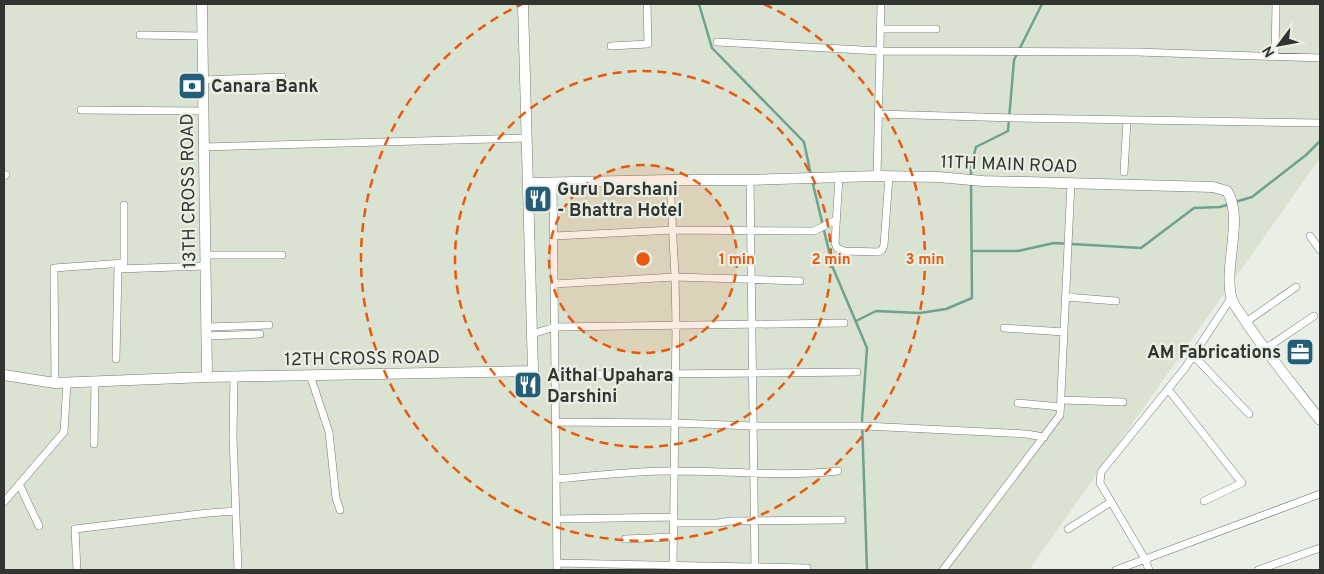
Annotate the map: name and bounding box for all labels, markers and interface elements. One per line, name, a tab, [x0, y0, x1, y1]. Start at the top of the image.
north arrow	[1254, 20, 1304, 70]
text: N	[1259, 42, 1279, 60]
bank icon: Canara Bank	[177, 71, 207, 101]
place label: Canara Bank	[211, 76, 319, 99]
street label: 13TH CROSS ROAD	[177, 113, 202, 269]
street label: 11TH MAIN ROAD	[940, 152, 1078, 179]
place label: Guru Darshani - Bhattra Hotel	[557, 179, 682, 223]
restaurant icon: Guru Darshani - Bhattra Hotel	[523, 184, 553, 214]
centre of rings	[634, 250, 652, 268]
text: 1 min	[719, 251, 755, 270]
text: 2 min	[811, 251, 851, 270]
text: 3 min	[905, 251, 945, 270]
office icon: AM Fabrications	[1285, 337, 1315, 367]
place label: AM Fabrications	[1147, 342, 1281, 365]
street label: 12TH CROSS ROAD	[284, 347, 440, 372]
place label: Aithal Upahara Darshini	[547, 365, 674, 409]
restaurant icon: Aithal Upahara Darshini	[513, 370, 543, 400]

